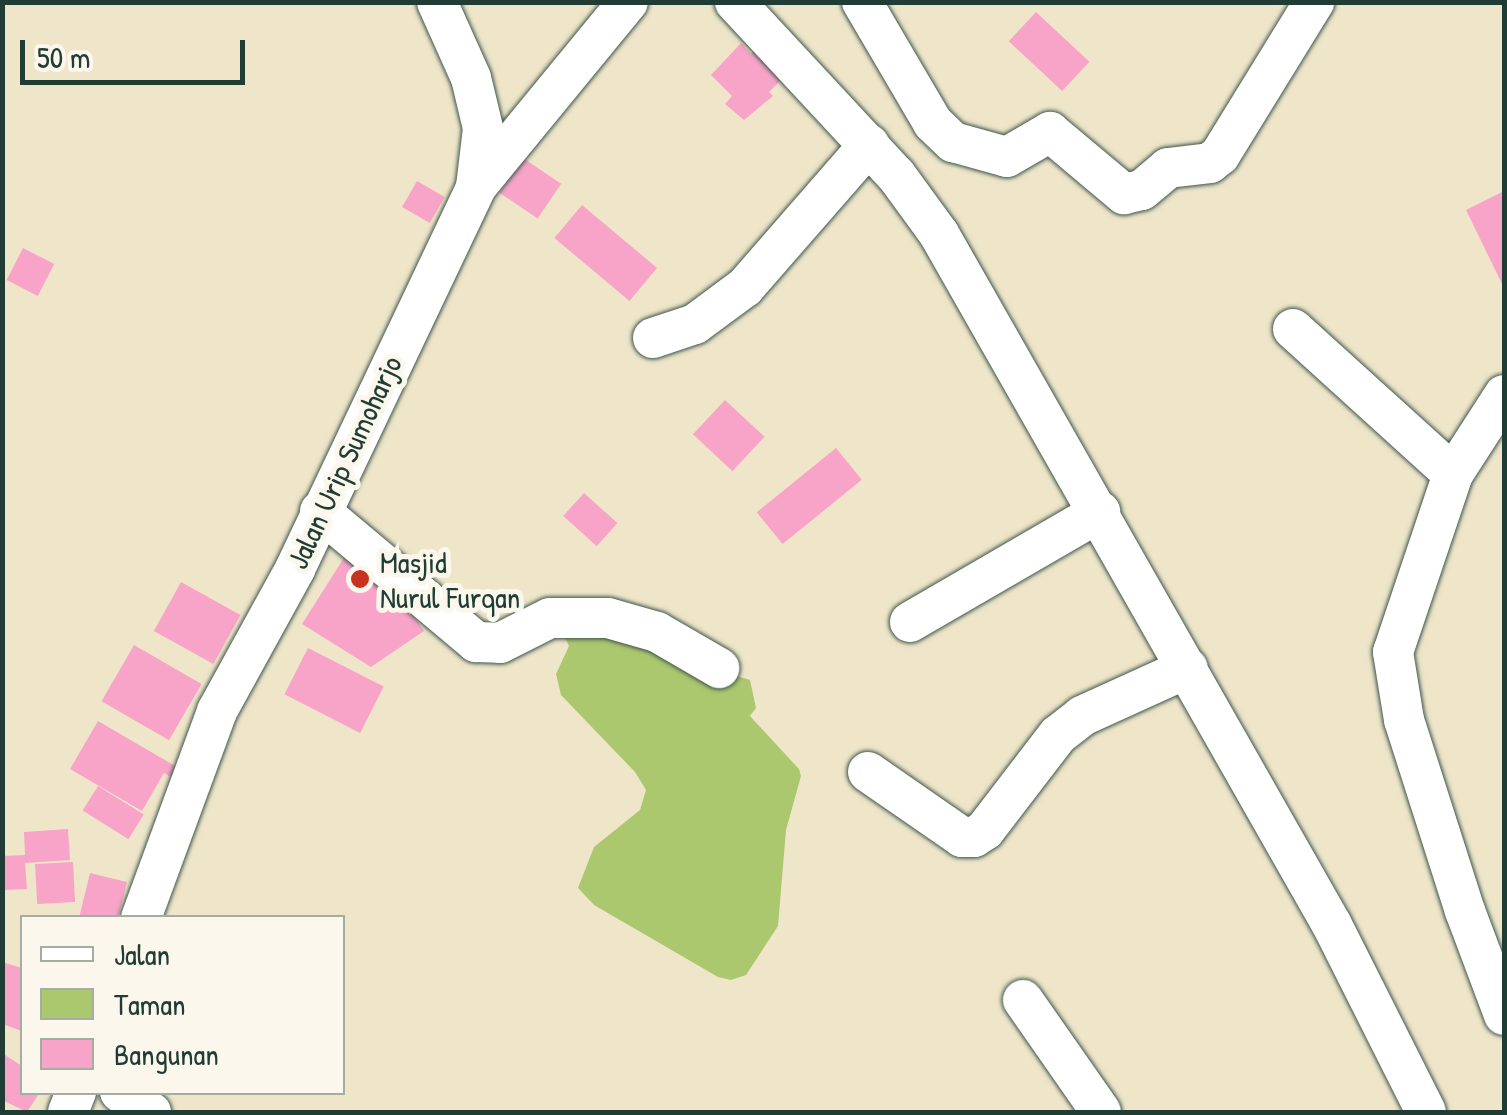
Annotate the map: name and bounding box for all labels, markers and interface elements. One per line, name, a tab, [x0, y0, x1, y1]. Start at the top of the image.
scale bar	[25, 20, 250, 82]
text: 50 m	[37, 37, 90, 77]
street label: Jalan Urip Sumoharjo	[279, 350, 409, 574]
place label: Masjid Nurul Furqan	[380, 544, 520, 614]
marker: Masjid Nurul Furqan	[349, 568, 371, 590]
legend	[20, 915, 345, 1095]
text: Jalan	[114, 934, 170, 974]
text: Taman	[114, 984, 186, 1024]
text: Bangunan	[114, 1034, 219, 1074]

